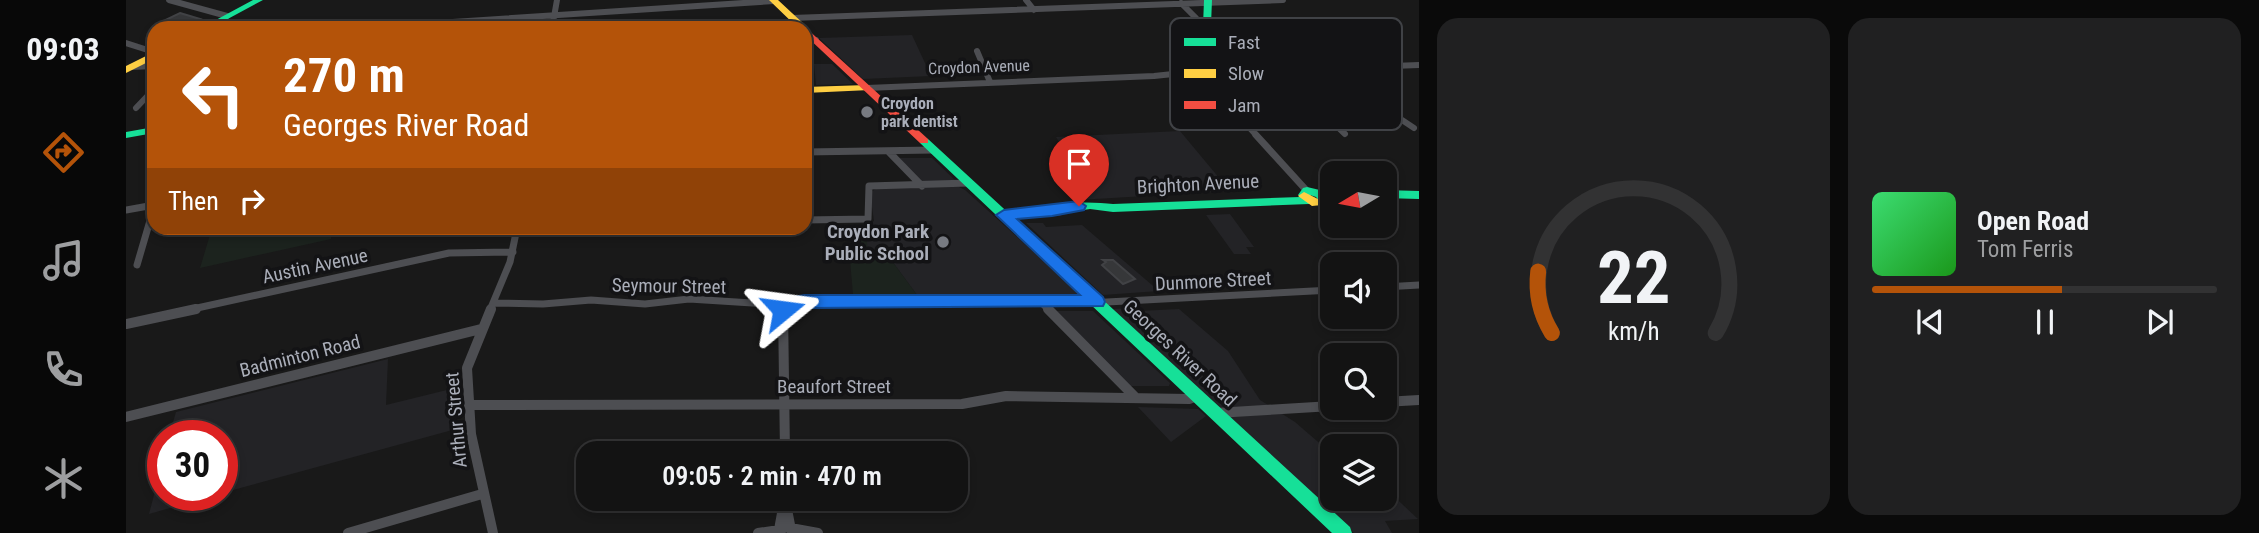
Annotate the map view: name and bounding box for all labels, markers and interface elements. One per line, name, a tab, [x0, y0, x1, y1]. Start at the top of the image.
legend	[1170, 18, 1402, 130]
text: 09:03	[26, 30, 100, 68]
text: Fast	[1228, 31, 1260, 54]
text: 270 m	[283, 47, 405, 104]
icon: left	[168, 49, 259, 140]
street label: Croydon Avenue	[928, 56, 1030, 78]
text: Slow	[1228, 62, 1264, 85]
place label: Croydon park dentist	[881, 94, 958, 131]
text: Jam	[1228, 94, 1261, 117]
marker: Croydon park dentist	[859, 104, 875, 120]
text: Georges River Road	[283, 106, 529, 144]
icon: directions	[39, 128, 88, 177]
pin	[1049, 134, 1109, 206]
icon: arrive	[1060, 145, 1098, 183]
north arrow	[1320, 161, 1396, 238]
map controls	[1320, 161, 1397, 511]
street label: Brighton Avenue	[1136, 169, 1260, 199]
icon: right	[233, 182, 271, 220]
text: Then	[168, 186, 219, 216]
text: Open Road	[1977, 206, 2089, 236]
place label: Croydon Park Public School	[825, 220, 930, 265]
marker: Croydon Park Public School	[935, 234, 951, 250]
text: 22	[1597, 235, 1670, 321]
icon: music	[39, 236, 88, 285]
text: Tom Ferris	[1977, 236, 2073, 263]
street label: Austin Avenue	[260, 244, 370, 288]
button: sound	[1320, 252, 1397, 329]
street label: Dunmore Street	[1154, 266, 1272, 296]
position arrow	[746, 273, 820, 347]
street label: Seymour Street	[612, 274, 726, 298]
street label: Georges River Road	[1119, 295, 1241, 411]
icon: previous	[1911, 303, 1949, 341]
icon: pause	[2026, 303, 2064, 341]
icon: next	[2141, 303, 2179, 341]
text: km/h	[1608, 316, 1659, 345]
street label: Badminton Road	[237, 330, 363, 382]
button: search	[1320, 343, 1397, 420]
icon: phone	[39, 345, 88, 394]
street label: Arthur Street	[440, 371, 472, 469]
street label: Beaufort Street	[777, 375, 891, 398]
speed limit sign: 30	[147, 420, 238, 511]
button: layers	[1320, 434, 1397, 511]
icon: climate	[39, 454, 88, 503]
text: 09:05 · 2 min · 470 m	[662, 461, 882, 491]

